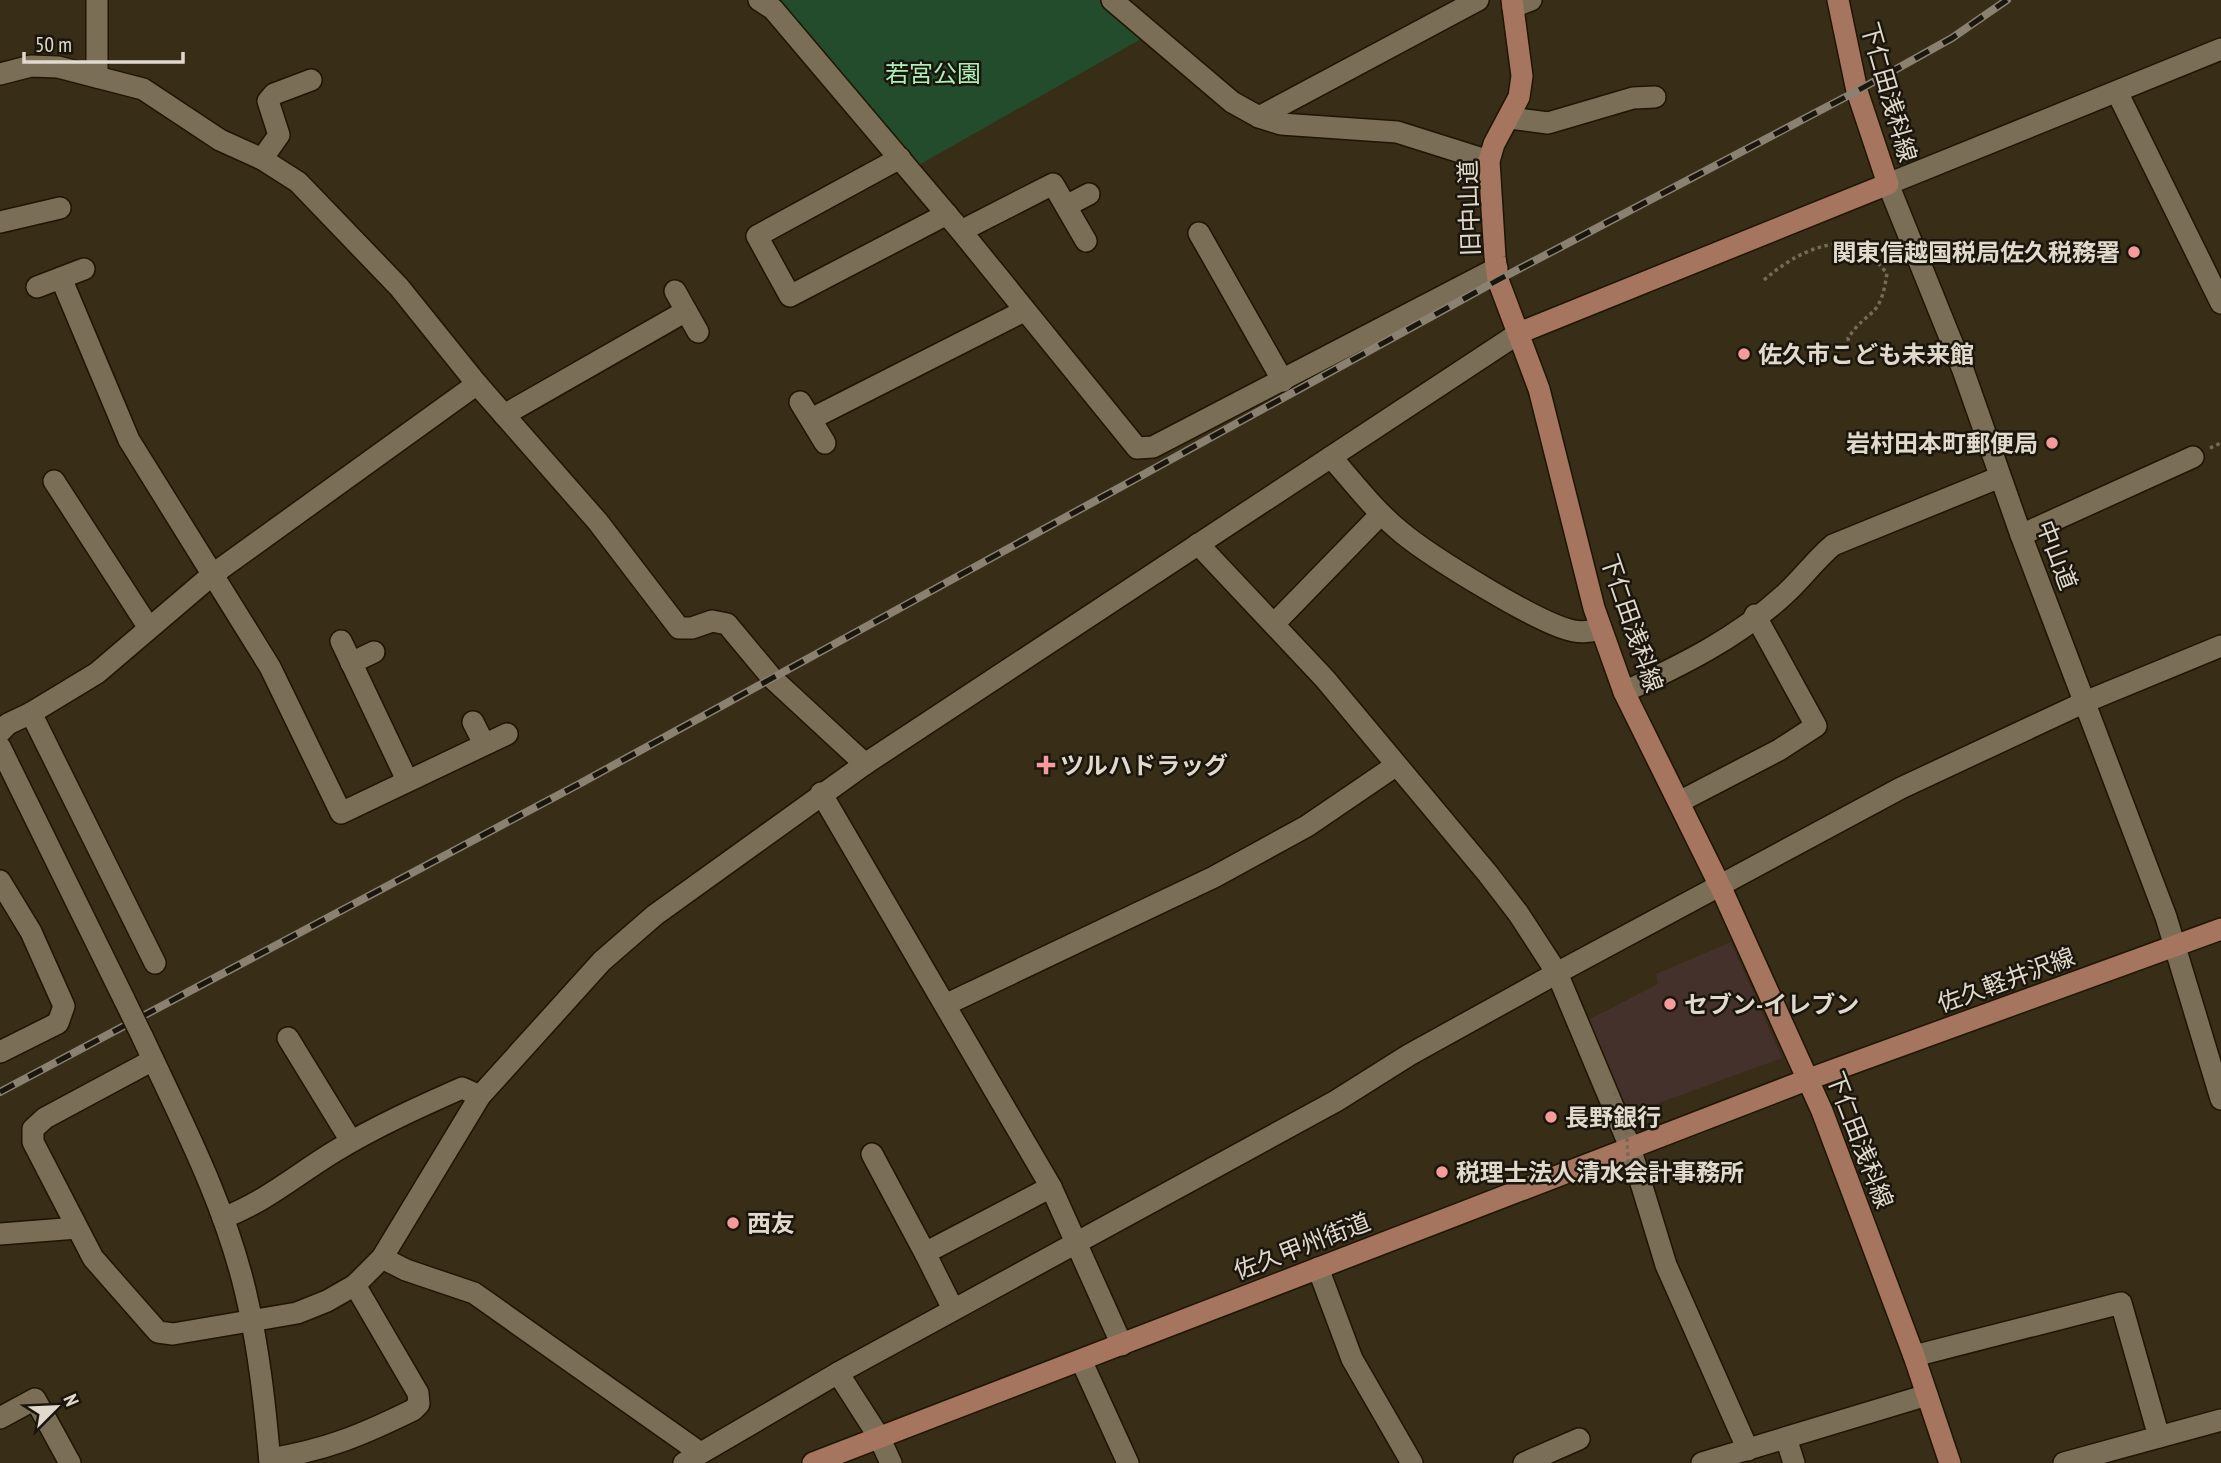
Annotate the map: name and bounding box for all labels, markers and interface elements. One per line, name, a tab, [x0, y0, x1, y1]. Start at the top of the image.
street label: 下仁田浅科線	[1854, 19, 1924, 165]
scale bar	[24, 21, 184, 65]
text: 50 m	[35, 31, 72, 58]
park label: 若宮公園	[885, 58, 981, 89]
street label: 旧中山道	[1452, 159, 1486, 257]
place label: 関東信越国税局佐久税務署	[1832, 237, 2120, 268]
marker: 関東信越国税局佐久税務署	[2126, 244, 2142, 260]
place label: 佐久市こども未来館	[1758, 339, 1974, 370]
marker: 佐久市こども未来館	[1736, 346, 1752, 362]
place label: 岩村田本町郵便局	[1846, 428, 2038, 459]
marker: 岩村田本町郵便局	[2044, 435, 2060, 451]
street label: 中山道	[2030, 516, 2084, 594]
street label: 下仁田浅科線	[1594, 550, 1670, 696]
place label: ツルハドラッグ	[1060, 750, 1228, 781]
marker: ツルハドラッグ	[1038, 757, 1054, 773]
street label: 佐久軽井沢線	[1933, 941, 2079, 1019]
place label: セブン-イレブン	[1684, 989, 1859, 1020]
marker: セブン-イレブン	[1662, 996, 1678, 1012]
street label: 下仁田浅科線	[1820, 1067, 1900, 1213]
place label: 長野銀行	[1565, 1102, 1661, 1133]
marker: 長野銀行	[1543, 1109, 1559, 1125]
place label: 税理士法人清水会計事務所	[1456, 1157, 1744, 1188]
marker: 税理士法人清水会計事務所	[1434, 1164, 1450, 1180]
street label: 佐久甲州街道	[1229, 1206, 1375, 1286]
place label: 西友	[747, 1208, 795, 1239]
marker: 西友	[725, 1215, 741, 1231]
north arrow	[21, 1372, 91, 1442]
text: N	[58, 1391, 85, 1410]

